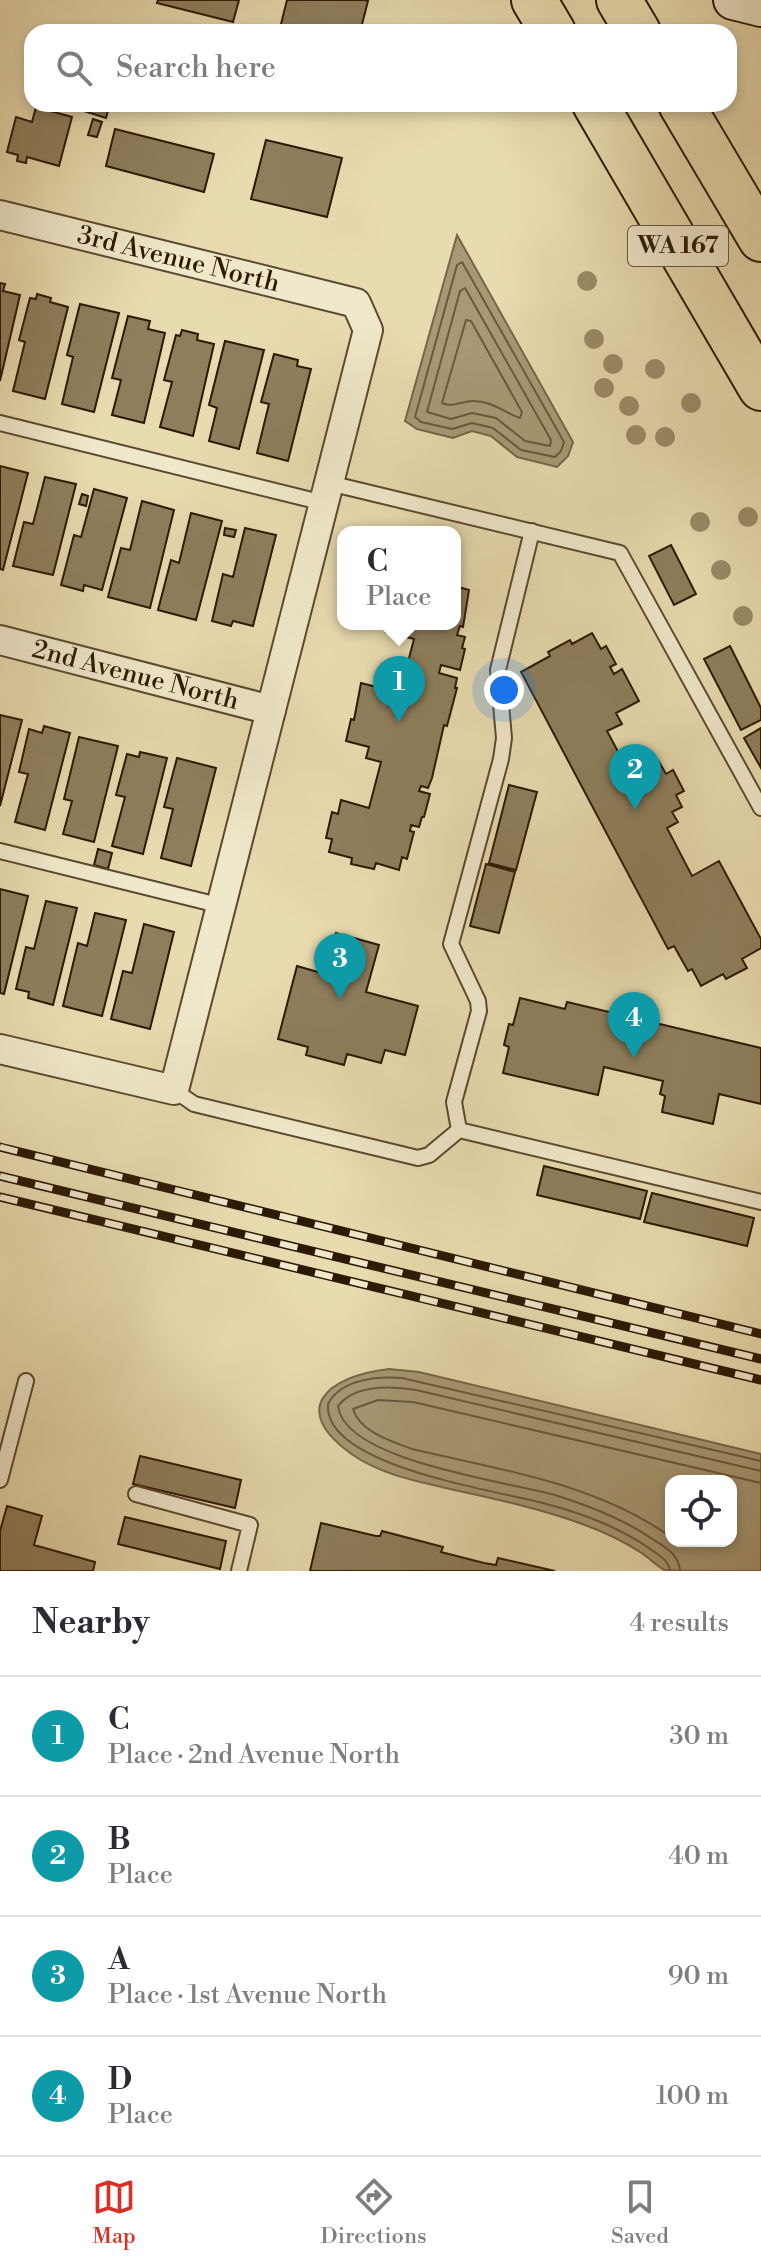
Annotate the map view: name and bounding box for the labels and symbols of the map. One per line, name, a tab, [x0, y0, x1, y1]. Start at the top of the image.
street label: 3rd Avenue North	[74, 219, 283, 300]
road number: WA 167	[628, 226, 728, 266]
street label: 2nd Avenue North	[29, 633, 242, 717]
pin: 1	[373, 656, 425, 722]
your location	[484, 670, 524, 710]
pin: 2	[609, 744, 661, 810]
pin: 3	[314, 933, 366, 999]
pin: 4	[608, 992, 660, 1058]

